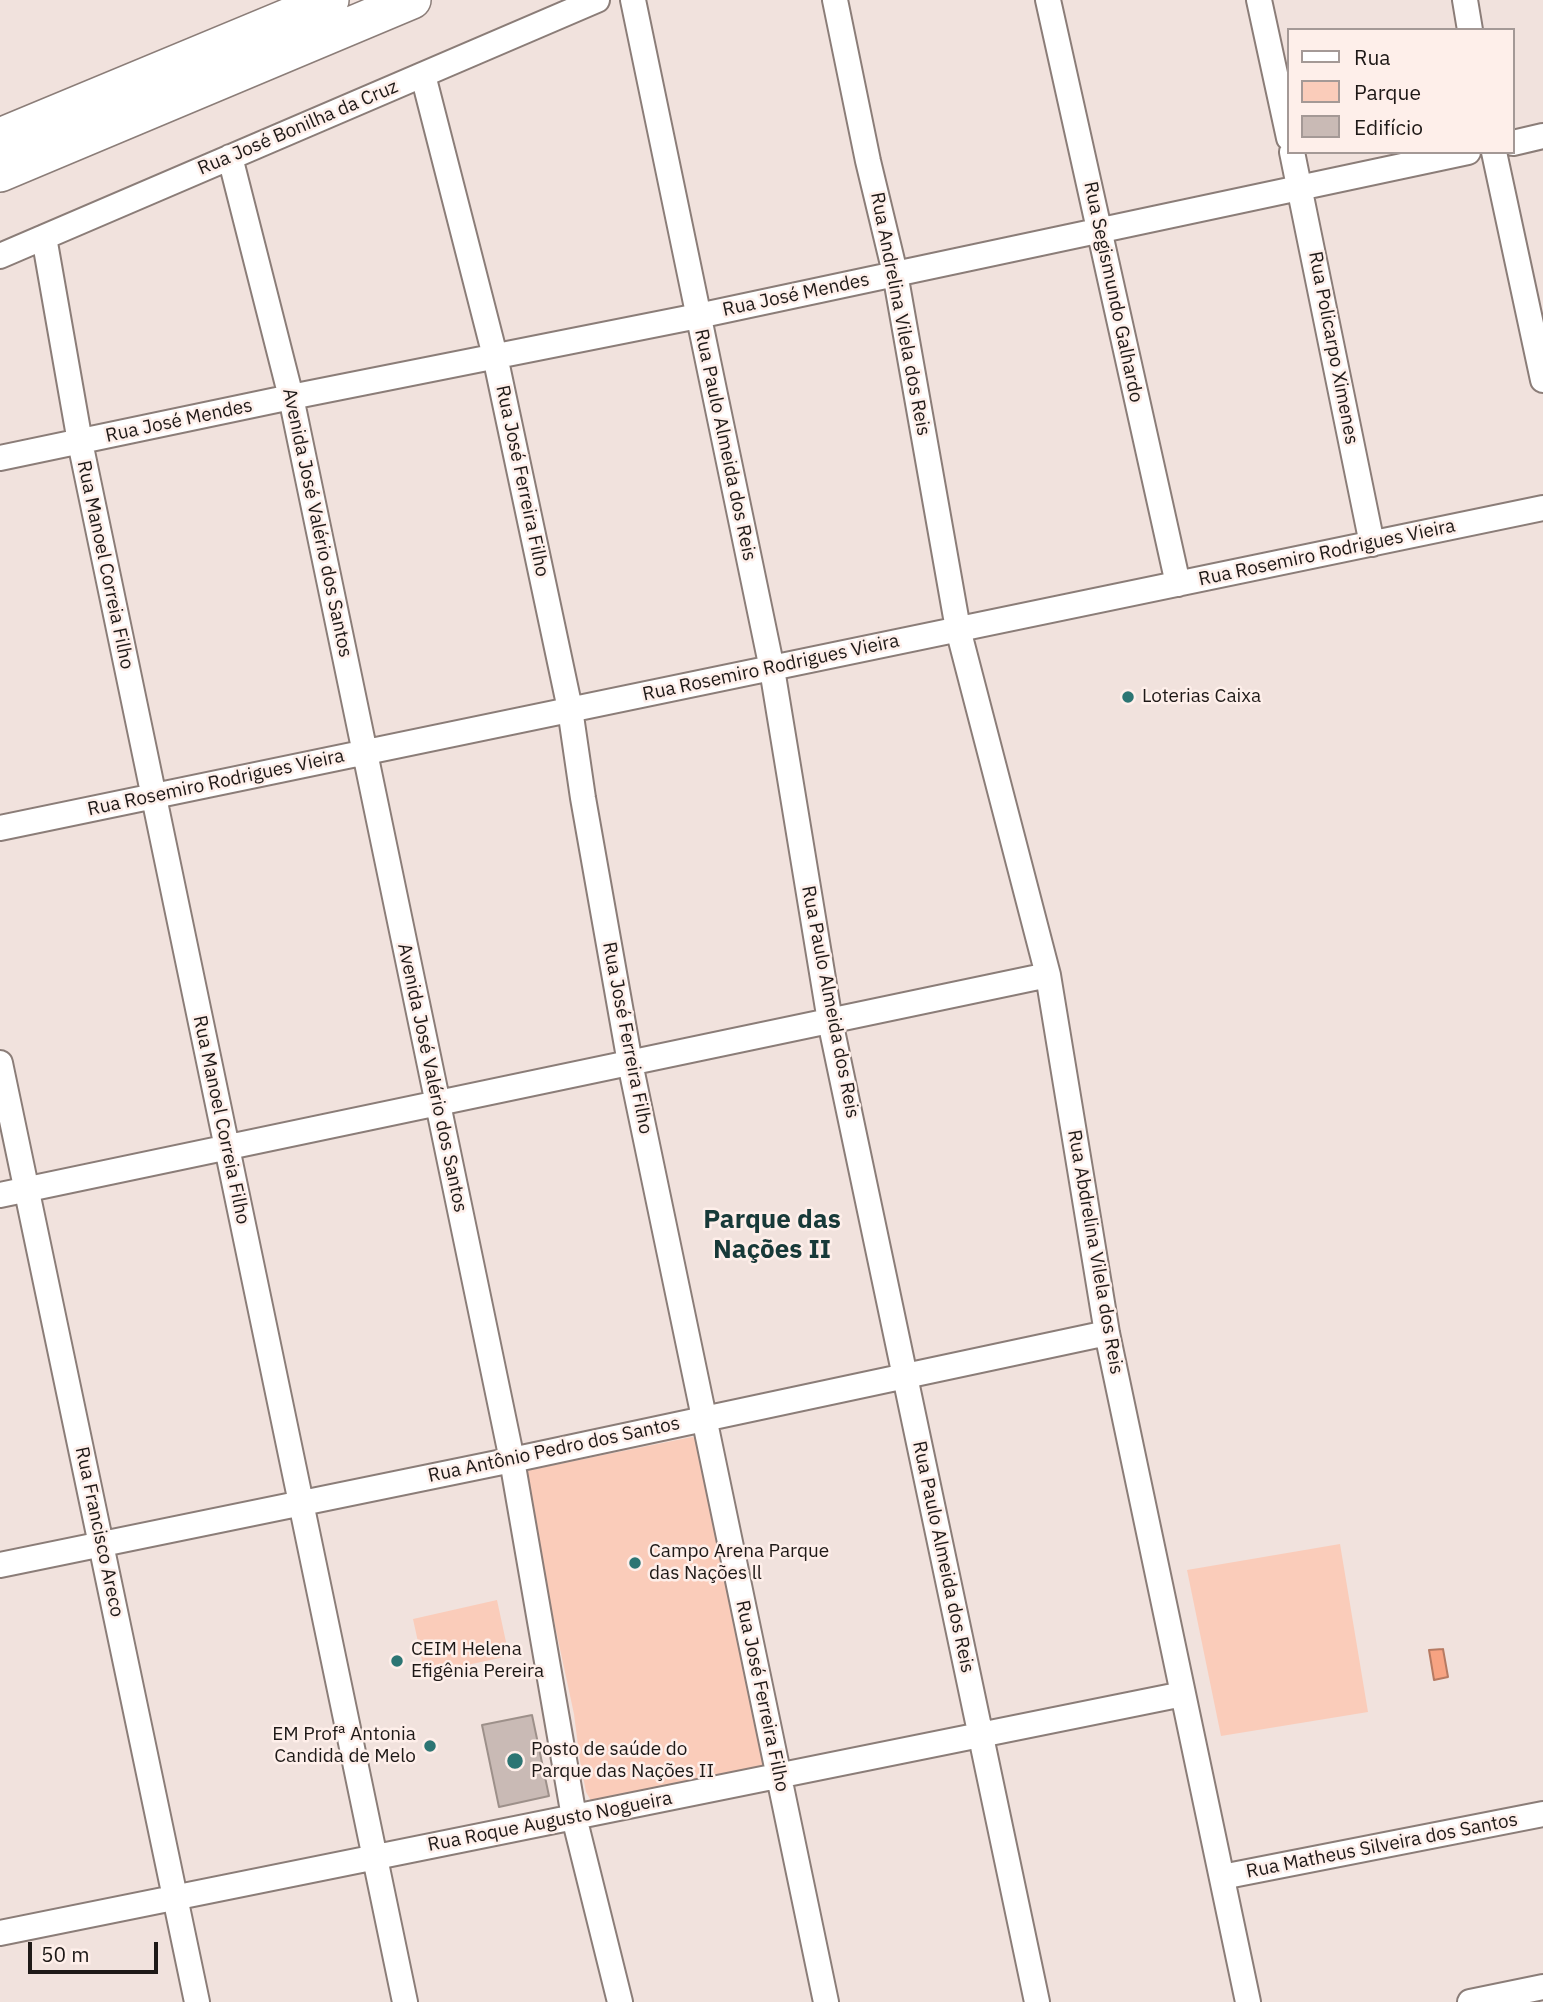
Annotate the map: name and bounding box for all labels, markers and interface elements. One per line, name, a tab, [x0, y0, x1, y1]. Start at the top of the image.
legend	[1288, 28, 1515, 154]
text: Rua	[1354, 43, 1391, 71]
street label: Rua José Bonilha da Cruz	[194, 75, 402, 181]
text: Parque	[1354, 78, 1421, 106]
text: Edifício	[1354, 113, 1423, 141]
street label: Rua Segismundo Galhardo	[1078, 179, 1148, 405]
street label: Rua Andrelina Vilela dos Reis	[865, 190, 935, 438]
street label: Rua Policarpo Ximenes	[1303, 250, 1363, 446]
street label: Rua José Mendes	[721, 268, 871, 322]
street label: Rua Paulo Almeida dos Reis	[689, 327, 761, 563]
street label: Rua José Ferreira Filho	[491, 383, 553, 579]
street label: Avenida José Valério dos Santos	[277, 386, 357, 660]
street label: Rua José Mendes	[104, 394, 254, 448]
street label: Rua Manoel Correia Filho	[72, 459, 138, 671]
street label: Rua Rosemiro Rodrigues Vieira	[1197, 515, 1457, 591]
street label: Rua Rosemiro Rodrigues Vieira	[641, 630, 901, 706]
place label: Loterias Caixa	[1142, 686, 1261, 708]
marker: Loterias Caixa	[1120, 689, 1136, 705]
street label: Rua Rosemiro Rodrigues Vieira	[86, 745, 346, 821]
street label: Rua Paulo Almeida dos Reis	[796, 884, 864, 1120]
street label: Rua José Ferreira Filho	[597, 940, 657, 1136]
street label: Avenida José Valério dos Santos	[392, 941, 472, 1215]
street label: Rua Manoel Correia Filho	[188, 1014, 254, 1226]
street label: Rua Abdrelina Vilela dos Reis	[1062, 1128, 1128, 1376]
district label: Parque das Nações II	[703, 1204, 841, 1266]
street label: Rua Antônio Pedro dos Santos	[426, 1412, 682, 1488]
street label: Rua Paulo Almeida dos Reis	[907, 1439, 979, 1675]
street label: Rua Francisco Areco	[70, 1445, 128, 1619]
place label: Campo Arena Parque das Nações ll	[649, 1541, 829, 1585]
marker: Campo Arena Parque das Nações ll	[627, 1555, 643, 1571]
street label: Rua José Ferreira Filho	[731, 1598, 793, 1794]
place label: CEIM Helena Efigênia Pereira	[411, 1639, 544, 1683]
marker: CEIM Helena Efigênia Pereira	[389, 1653, 405, 1669]
place label: EM Profª Antonia Candida de Melo	[272, 1724, 416, 1768]
marker: EM Profª Antonia Candida de Melo	[422, 1738, 438, 1754]
place label: Posto de saúde do Parque das Nações II	[531, 1739, 714, 1783]
marker: Posto de saúde do Parque das Nações II	[505, 1751, 525, 1771]
street label: Rua Roque Augusto Nogueira	[426, 1787, 674, 1857]
street label: Rua Matheus Silveira dos Santos	[1244, 1808, 1520, 1884]
scale bar	[32, 1928, 161, 1972]
text: 50 m	[41, 1940, 90, 1968]

